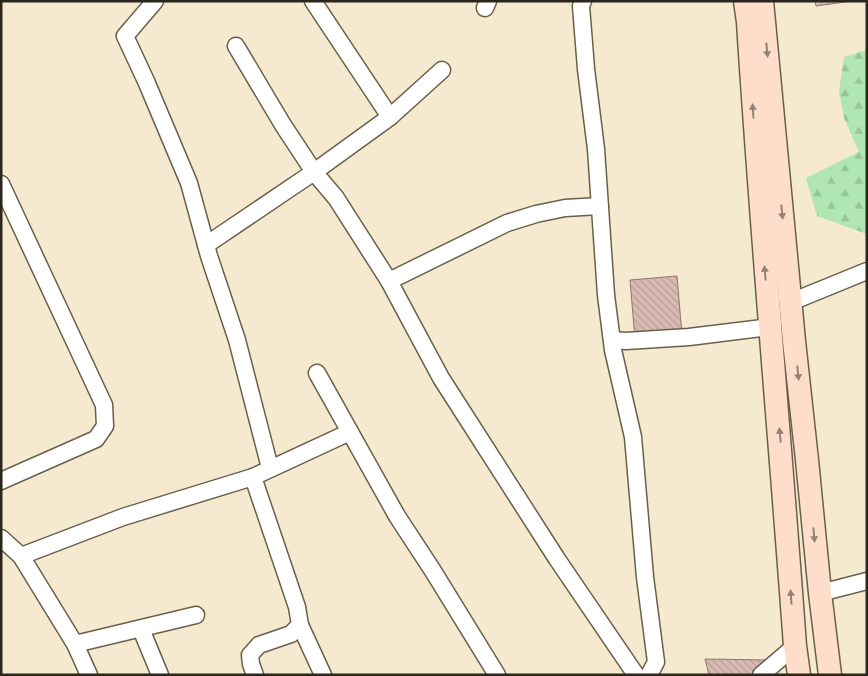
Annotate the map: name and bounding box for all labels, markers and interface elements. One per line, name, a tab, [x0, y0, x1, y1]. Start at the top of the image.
one-way arrow	[763, 42, 771, 58]
one-way arrow	[749, 103, 757, 119]
one-way arrow	[779, 204, 787, 220]
one-way arrow	[761, 265, 769, 281]
one-way arrow	[794, 366, 802, 382]
one-way arrow	[775, 427, 783, 443]
one-way arrow	[811, 527, 819, 543]
one-way arrow	[787, 589, 795, 605]

